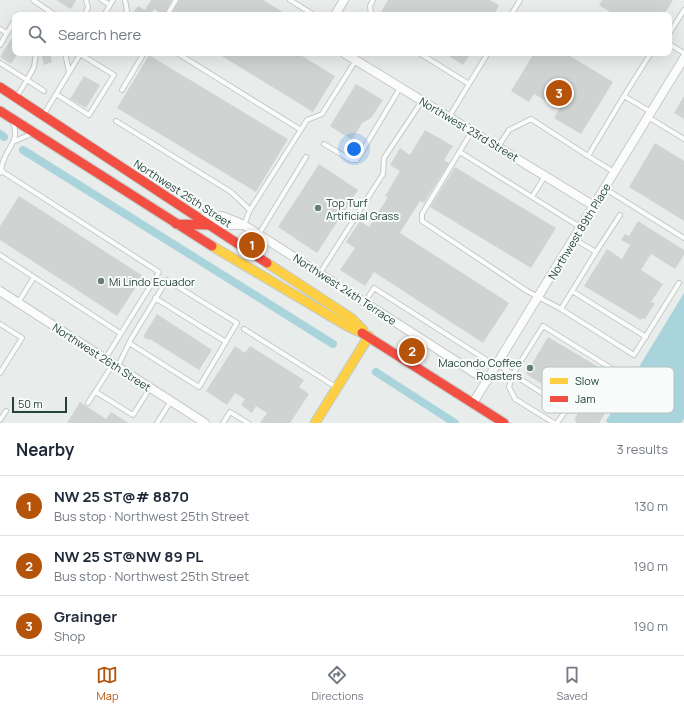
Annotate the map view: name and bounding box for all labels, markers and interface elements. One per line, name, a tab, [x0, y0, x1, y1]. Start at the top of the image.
search box	[12, 12, 672, 56]
icon: search	[26, 23, 48, 45]
text: Search here	[58, 24, 141, 45]
pin: 3	[546, 78, 572, 108]
street label: Northwest 23rd Street	[417, 93, 521, 165]
your location	[344, 139, 364, 159]
street label: Northwest 25th Street	[131, 156, 235, 230]
street label: Northwest 89th Place	[544, 180, 614, 282]
place label: Top Turf Artificial Grass	[326, 195, 399, 223]
marker: Top Turf Artificial Grass	[313, 203, 323, 213]
pin: 1	[239, 230, 265, 260]
street label: Northwest 24th Terrace	[291, 250, 400, 328]
place label: Mi Lindo Ecuador	[109, 274, 195, 289]
marker: Mi Lindo Ecuador	[96, 276, 106, 286]
street label: Northwest 26th Street	[50, 320, 154, 394]
pin: 2	[399, 336, 425, 366]
place label: Macondo Coffee Roasters	[438, 355, 523, 383]
marker: Macondo Coffee Roasters	[525, 363, 535, 373]
legend	[542, 367, 674, 413]
text: Slow	[575, 373, 600, 388]
text: Jam	[575, 391, 596, 406]
scale bar	[12, 395, 67, 414]
text: 50 m	[18, 396, 43, 411]
text: Nearby	[16, 438, 74, 461]
text: 3 results	[616, 440, 668, 458]
text: NW 25 ST@# 8870	[54, 486, 189, 507]
text: 1	[26, 497, 32, 515]
text: 130 m	[634, 497, 668, 515]
text: Bus stop · Northwest 25th Street	[54, 507, 249, 525]
text: NW 25 ST@NW 89 PL	[54, 546, 203, 567]
text: 2	[25, 557, 33, 575]
text: 190 m	[633, 557, 668, 575]
text: Bus stop · Northwest 25th Street	[54, 567, 249, 585]
text: Grainger	[54, 606, 117, 627]
text: 3	[25, 617, 33, 635]
text: 190 m	[633, 617, 668, 635]
text: Shop	[54, 627, 85, 645]
tab: Map	[96, 664, 118, 703]
tab: Directions	[311, 664, 364, 703]
tab: Saved	[557, 664, 588, 703]

